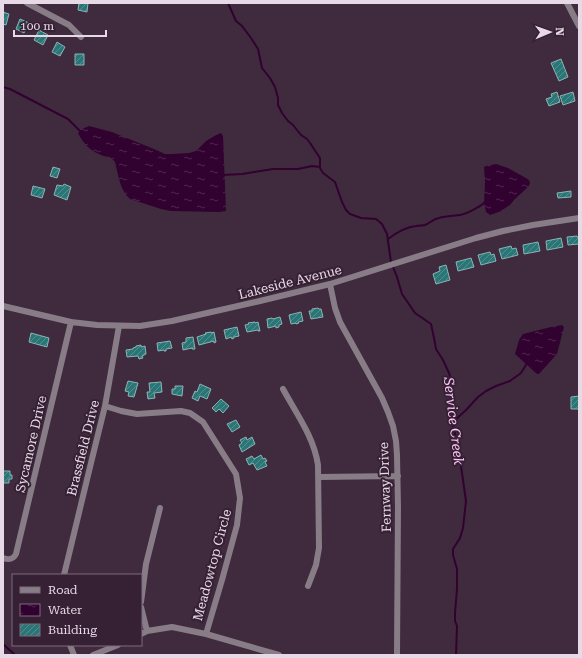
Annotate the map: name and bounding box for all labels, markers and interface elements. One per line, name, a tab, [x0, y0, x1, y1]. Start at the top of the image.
scale bar	[14, 12, 106, 38]
north arrow	[530, 12, 570, 52]
text: 100 m	[20, 19, 54, 33]
text: N	[553, 27, 566, 37]
street label: Lakeside Avenue	[237, 262, 343, 302]
water label: Service Creek	[441, 375, 467, 466]
street label: Sycamore Drive	[13, 394, 49, 494]
street label: Brassfield Drive	[64, 398, 102, 498]
street label: Fernway Drive	[376, 442, 394, 532]
street label: Meadowtop Circle	[190, 507, 234, 623]
legend	[12, 574, 142, 646]
text: Road	[48, 583, 78, 597]
text: Water	[48, 603, 82, 617]
text: Building	[48, 623, 97, 637]

